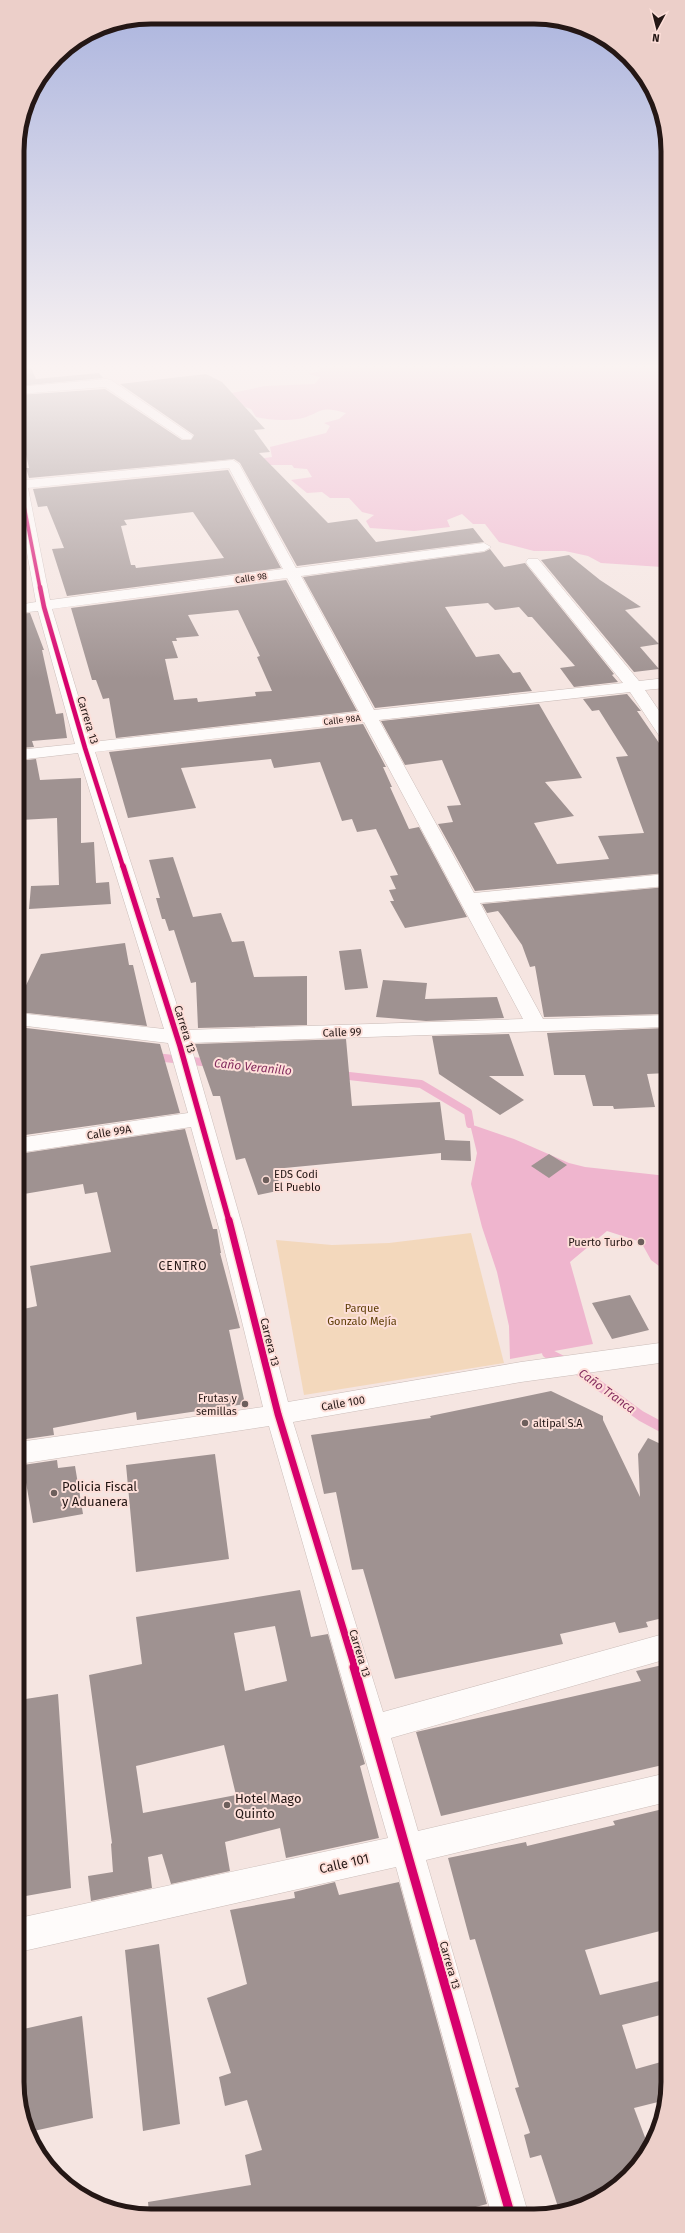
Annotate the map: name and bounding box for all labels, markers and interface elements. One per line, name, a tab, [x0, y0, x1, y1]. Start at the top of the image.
north arrow	[637, 8, 677, 48]
text: N	[651, 31, 660, 44]
street label: Calle 98	[234, 571, 268, 585]
street label: Carrera 13	[74, 695, 101, 746]
street label: Calle 98A	[323, 713, 362, 727]
street label: Carrera 13	[171, 1004, 198, 1055]
street label: Calle 99	[322, 1025, 362, 1040]
water label: Caño Veranillo	[214, 1056, 293, 1078]
street label: Calle 99A	[86, 1122, 133, 1142]
place label: EDS Codi El Pueblo	[274, 1168, 321, 1194]
marker: EDS Codi El Pueblo	[261, 1175, 271, 1185]
place label: Puerto Turbo	[568, 1236, 633, 1249]
marker: Puerto Turbo	[636, 1237, 646, 1247]
district label: CENTRO	[159, 1259, 208, 1273]
park label: Parque Gonzalo Mejía	[327, 1302, 397, 1328]
street label: Carrera 13	[257, 1317, 282, 1368]
water label: Caño Tranca	[576, 1366, 638, 1416]
place label: Frutas y semillas	[196, 1392, 238, 1418]
street label: Calle 100	[320, 1393, 366, 1414]
marker: Frutas y semillas	[240, 1399, 250, 1409]
place label: altipal S.A	[533, 1417, 583, 1430]
marker: altipal S.A	[520, 1418, 530, 1428]
place label: Policia Fiscal y Aduanera	[62, 1479, 137, 1509]
marker: Policia Fiscal y Aduanera	[49, 1488, 59, 1498]
street label: Carrera 13	[346, 1628, 373, 1679]
place label: Hotel Mago Quinto	[235, 1791, 301, 1821]
marker: Hotel Mago Quinto	[222, 1800, 232, 1810]
street label: Calle 101	[318, 1851, 370, 1876]
street label: Carrera 13	[436, 1940, 463, 1991]

